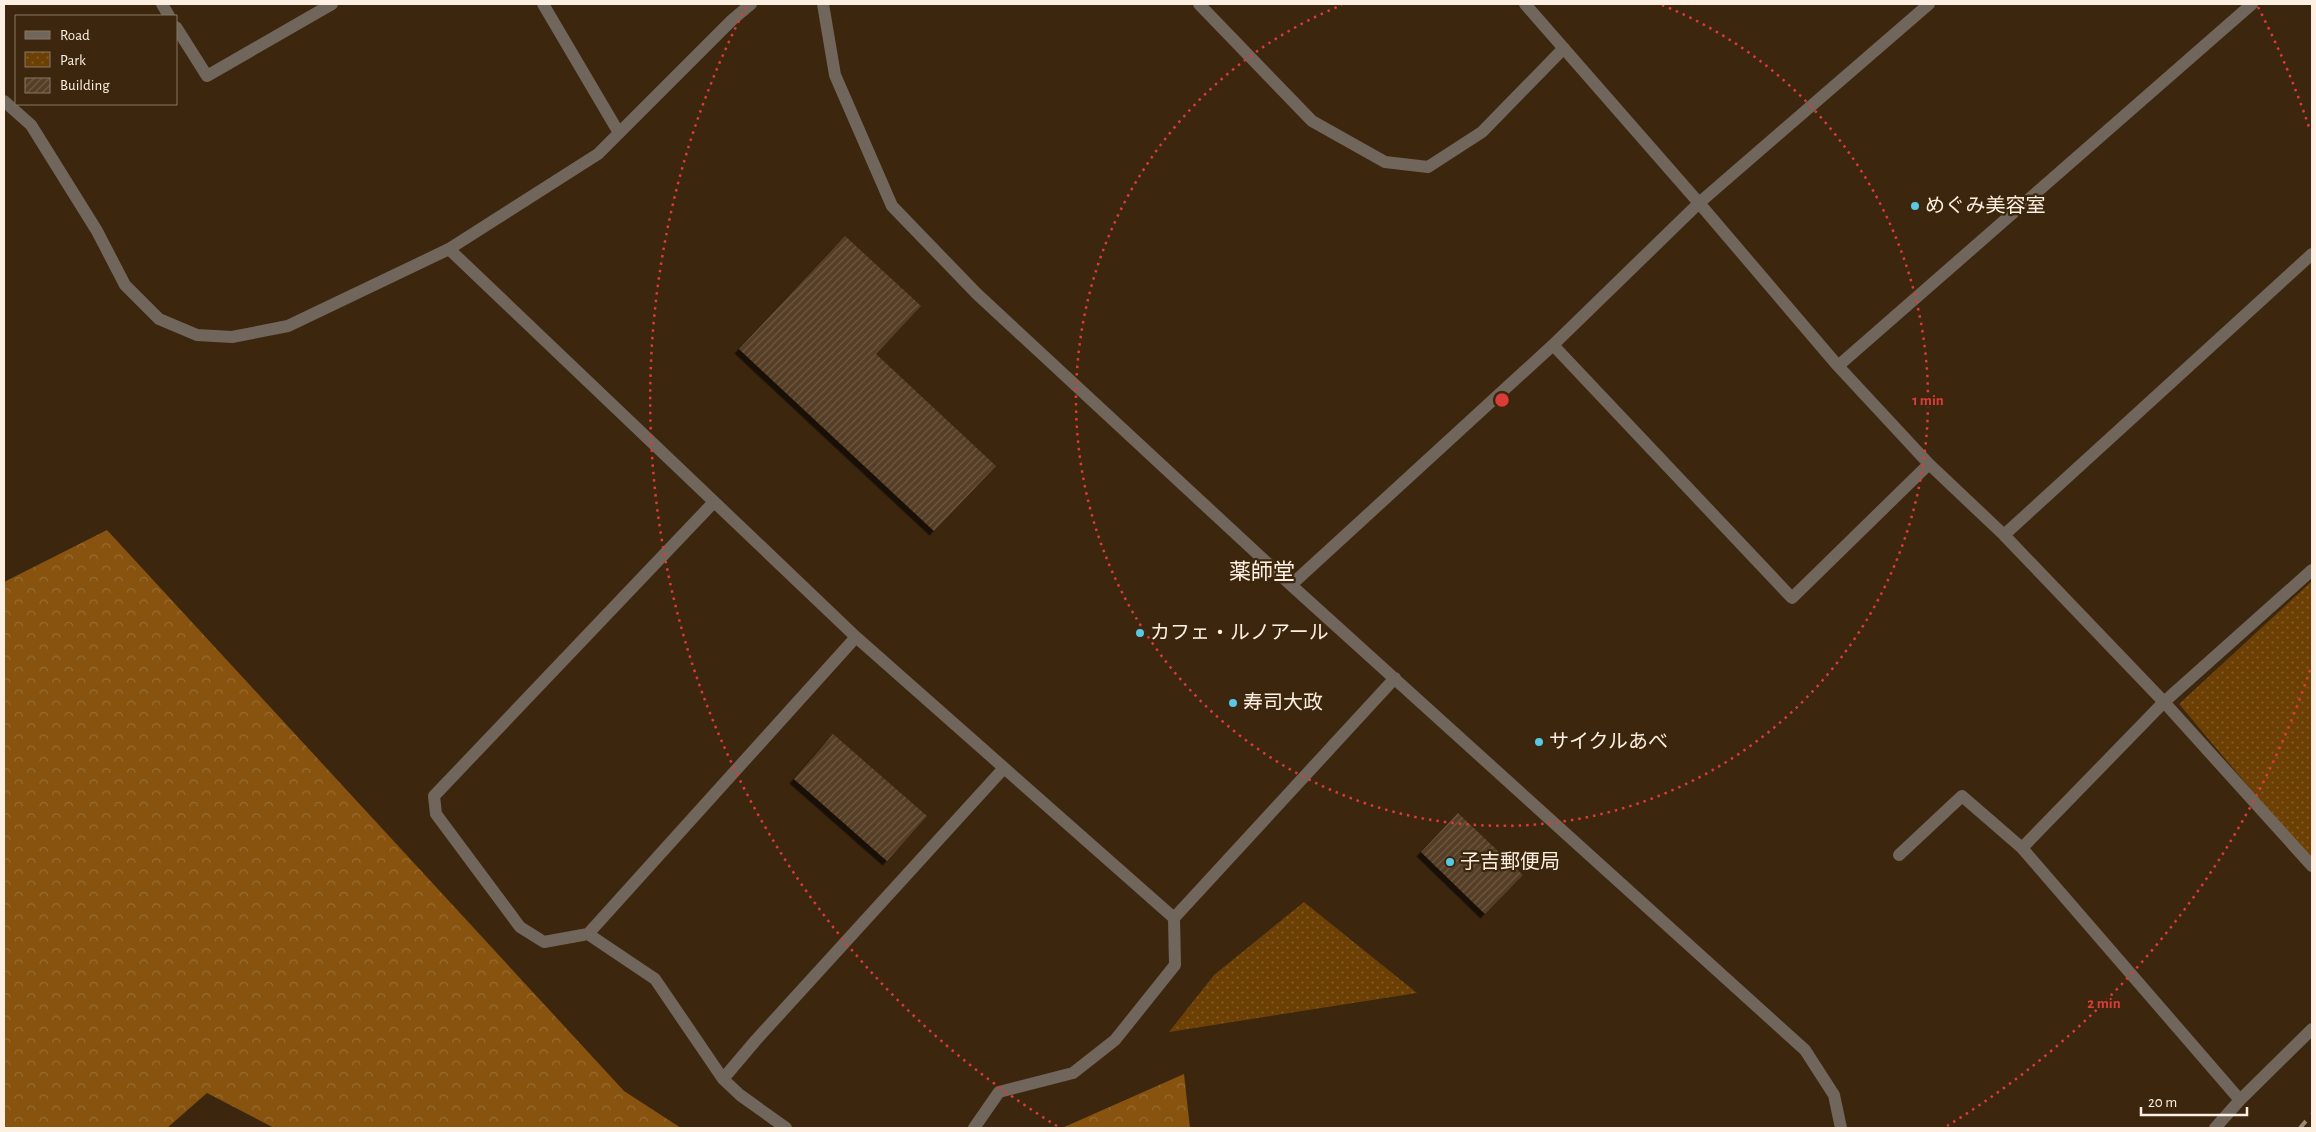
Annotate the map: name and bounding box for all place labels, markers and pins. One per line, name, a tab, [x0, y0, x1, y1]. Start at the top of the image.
place label: めぐみ美容室	[1925, 195, 2046, 216]
marker: めぐみ美容室	[1909, 200, 1921, 212]
centre of rings	[1493, 391, 1511, 409]
place label: カフェ・ルノアール	[1150, 623, 1329, 643]
marker: カフェ・ルノアール	[1134, 627, 1146, 639]
place label: 寿司大政	[1243, 692, 1323, 713]
marker: 寿司大政	[1227, 697, 1239, 709]
place label: サイクルあべ	[1549, 731, 1668, 752]
marker: サイクルあべ	[1533, 736, 1545, 748]
place label: 子吉郵便局	[1460, 851, 1560, 872]
marker: 子吉郵便局	[1444, 856, 1456, 868]

